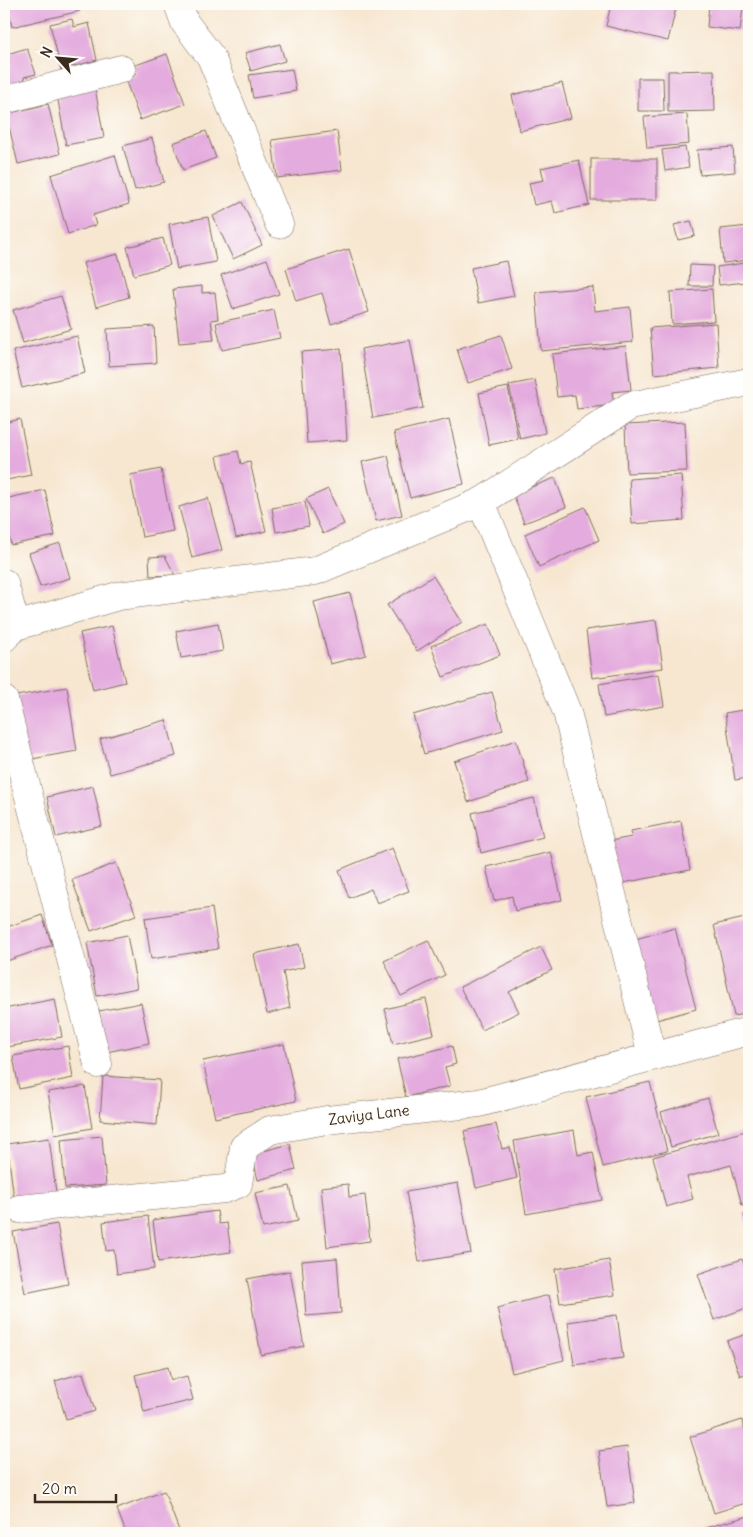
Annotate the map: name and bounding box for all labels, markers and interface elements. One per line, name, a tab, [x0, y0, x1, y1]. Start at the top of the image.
north arrow	[32, 32, 82, 82]
text: N	[36, 44, 57, 60]
street label: Zaviya Lane	[327, 1100, 411, 1129]
scale bar	[35, 1472, 116, 1504]
text: 20 m	[42, 1479, 77, 1498]

